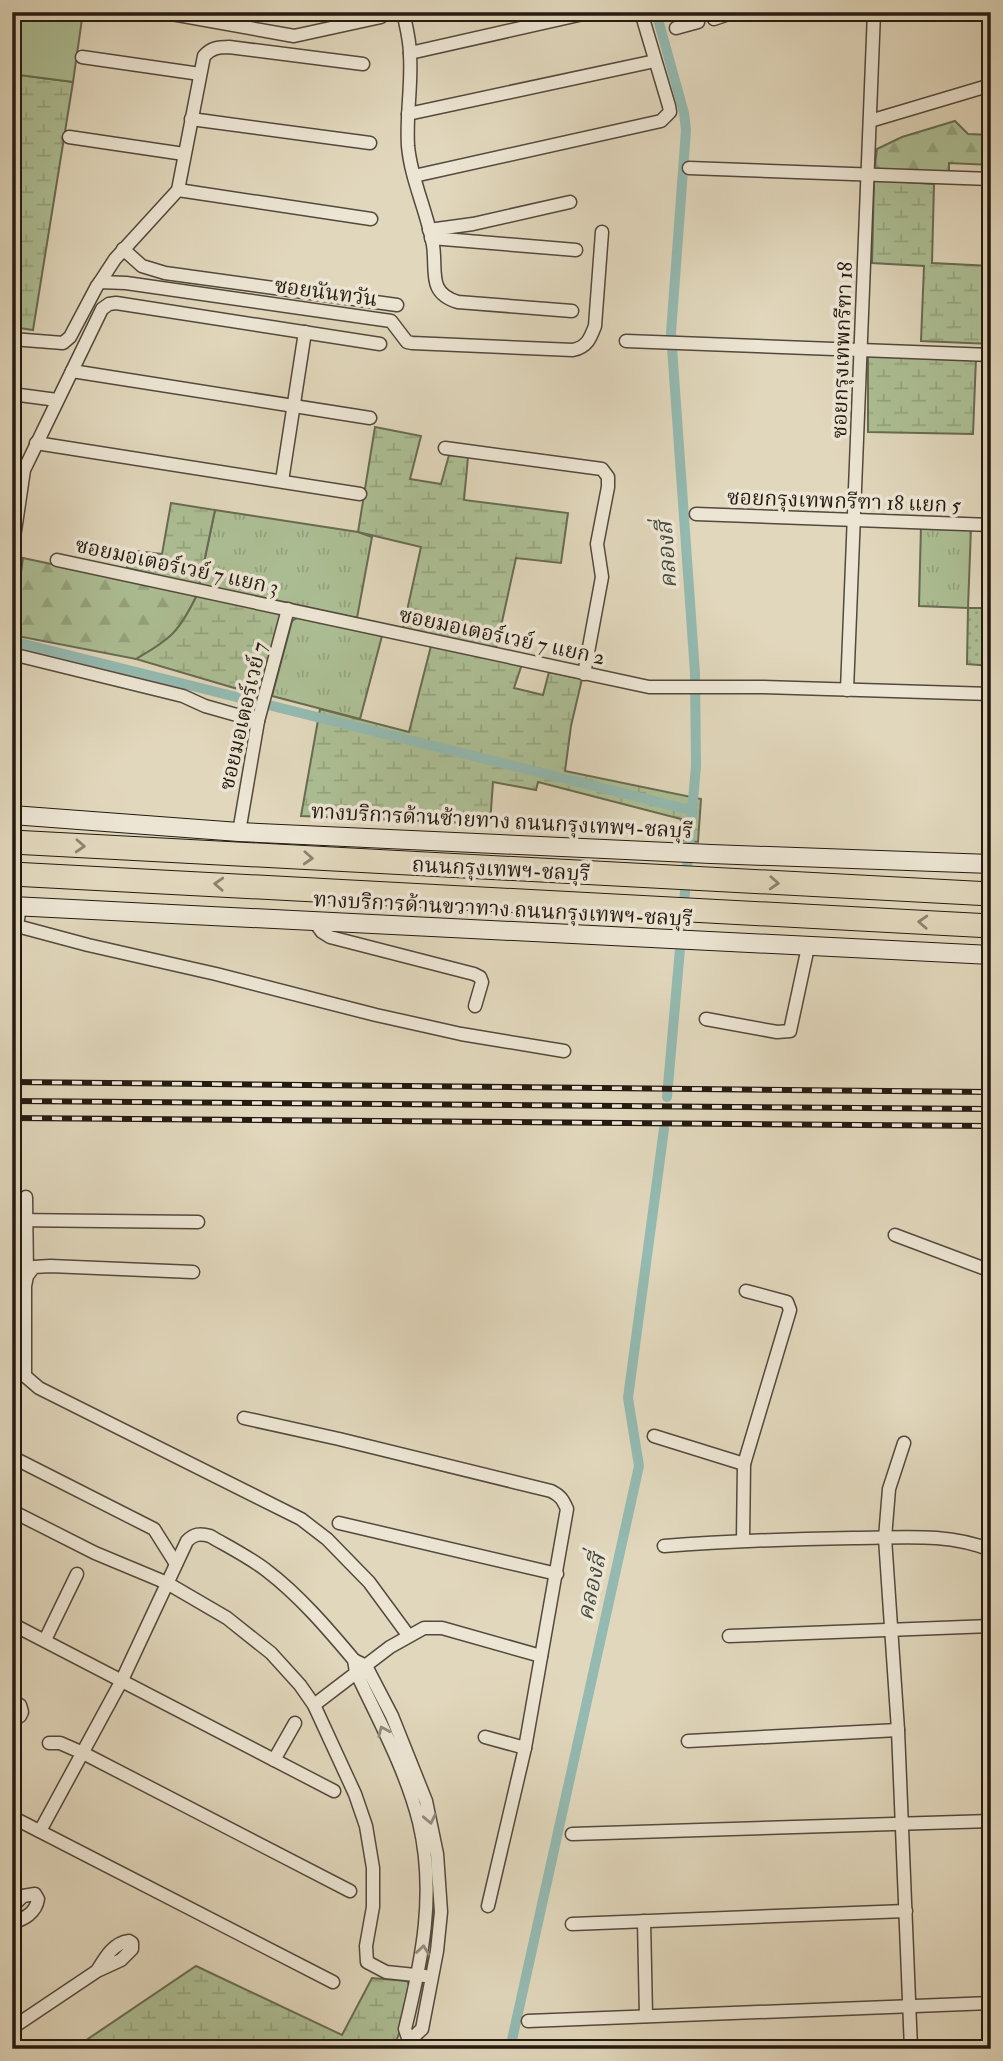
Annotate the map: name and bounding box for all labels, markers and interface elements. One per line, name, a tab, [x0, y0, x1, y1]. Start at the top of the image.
street label: ซอยกรุงเทพกรีฑา 18	[826, 261, 859, 439]
street label: ซอยนันทวัน	[273, 272, 379, 313]
street label: ซอยกรุงเทพกรีฑา 18 แยก 5	[727, 484, 962, 519]
water label: คลองสี่	[646, 517, 683, 590]
street label: ซอยมอเตอร์เวย์ 7 แยก 3	[73, 532, 281, 601]
street label: ซอยมอเตอร์เวย์ 7 แยก 2	[396, 601, 607, 672]
street label: ซอยมอเตอร์เวย์ 7	[213, 639, 274, 793]
street label: ทางบริการด้านซ้ายทาง ถนนกรุงเทพฯ-ชลบุรี	[310, 798, 694, 845]
one-way arrow	[75, 838, 86, 853]
one-way arrow	[302, 851, 313, 866]
street label: ถนนกรุงเทพฯ-ชลบุรี	[411, 851, 591, 888]
one-way arrow	[213, 876, 224, 891]
one-way arrow	[769, 876, 780, 891]
street label: ทางบริการด้านขวาทาง ถนนกรุงเทพฯ-ชลบุรี	[313, 886, 693, 933]
one-way arrow	[917, 915, 928, 930]
water label: คลองสี่	[567, 1547, 613, 1623]
one-way arrow	[377, 1725, 391, 1738]
one-way arrow	[421, 1813, 436, 1825]
one-way arrow	[416, 1945, 431, 1956]

